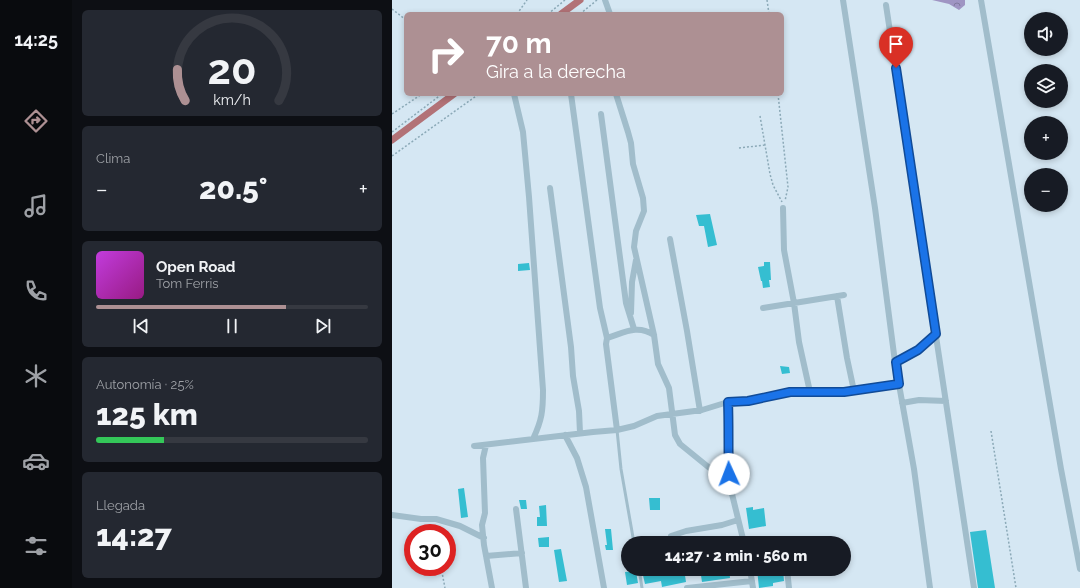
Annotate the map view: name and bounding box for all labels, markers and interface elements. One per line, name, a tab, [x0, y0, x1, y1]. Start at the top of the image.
map controls	[1024, 12, 1068, 212]
button: sound	[1024, 12, 1068, 56]
text: 70 m	[486, 27, 552, 60]
pin	[879, 27, 913, 68]
icon: right	[420, 28, 472, 80]
text: 14:25	[14, 29, 58, 50]
icon: arrive	[885, 33, 907, 55]
text: 20	[208, 45, 256, 94]
text: Gira a la derecha	[486, 61, 626, 82]
button: layers	[1024, 64, 1068, 108]
text: km/h	[213, 91, 251, 107]
icon: directions	[22, 107, 50, 135]
button: +	[1024, 116, 1068, 160]
text: Clima	[96, 151, 130, 166]
button: −	[1024, 168, 1068, 212]
text: 20.5°	[199, 171, 268, 206]
text: −	[96, 176, 108, 202]
text: +	[359, 176, 368, 202]
icon: music	[22, 192, 50, 220]
text: Open Road	[156, 258, 236, 276]
text: Tom Ferris	[156, 276, 219, 291]
icon: phone	[22, 277, 50, 305]
icon: previous	[130, 315, 152, 337]
icon: pause	[221, 315, 243, 337]
icon: next	[312, 315, 334, 337]
icon: climate	[22, 362, 50, 390]
text: Autonomía · 25%	[96, 377, 194, 392]
text: 125 km	[96, 397, 198, 432]
icon: car	[22, 447, 50, 475]
position arrow	[708, 453, 750, 495]
text: Llegada	[96, 498, 145, 513]
text: 14:27	[96, 518, 172, 553]
speed limit sign: 30	[404, 524, 456, 576]
icon: filters	[22, 532, 50, 560]
text: 14:27 · 2 min · 560 m	[665, 547, 807, 565]

